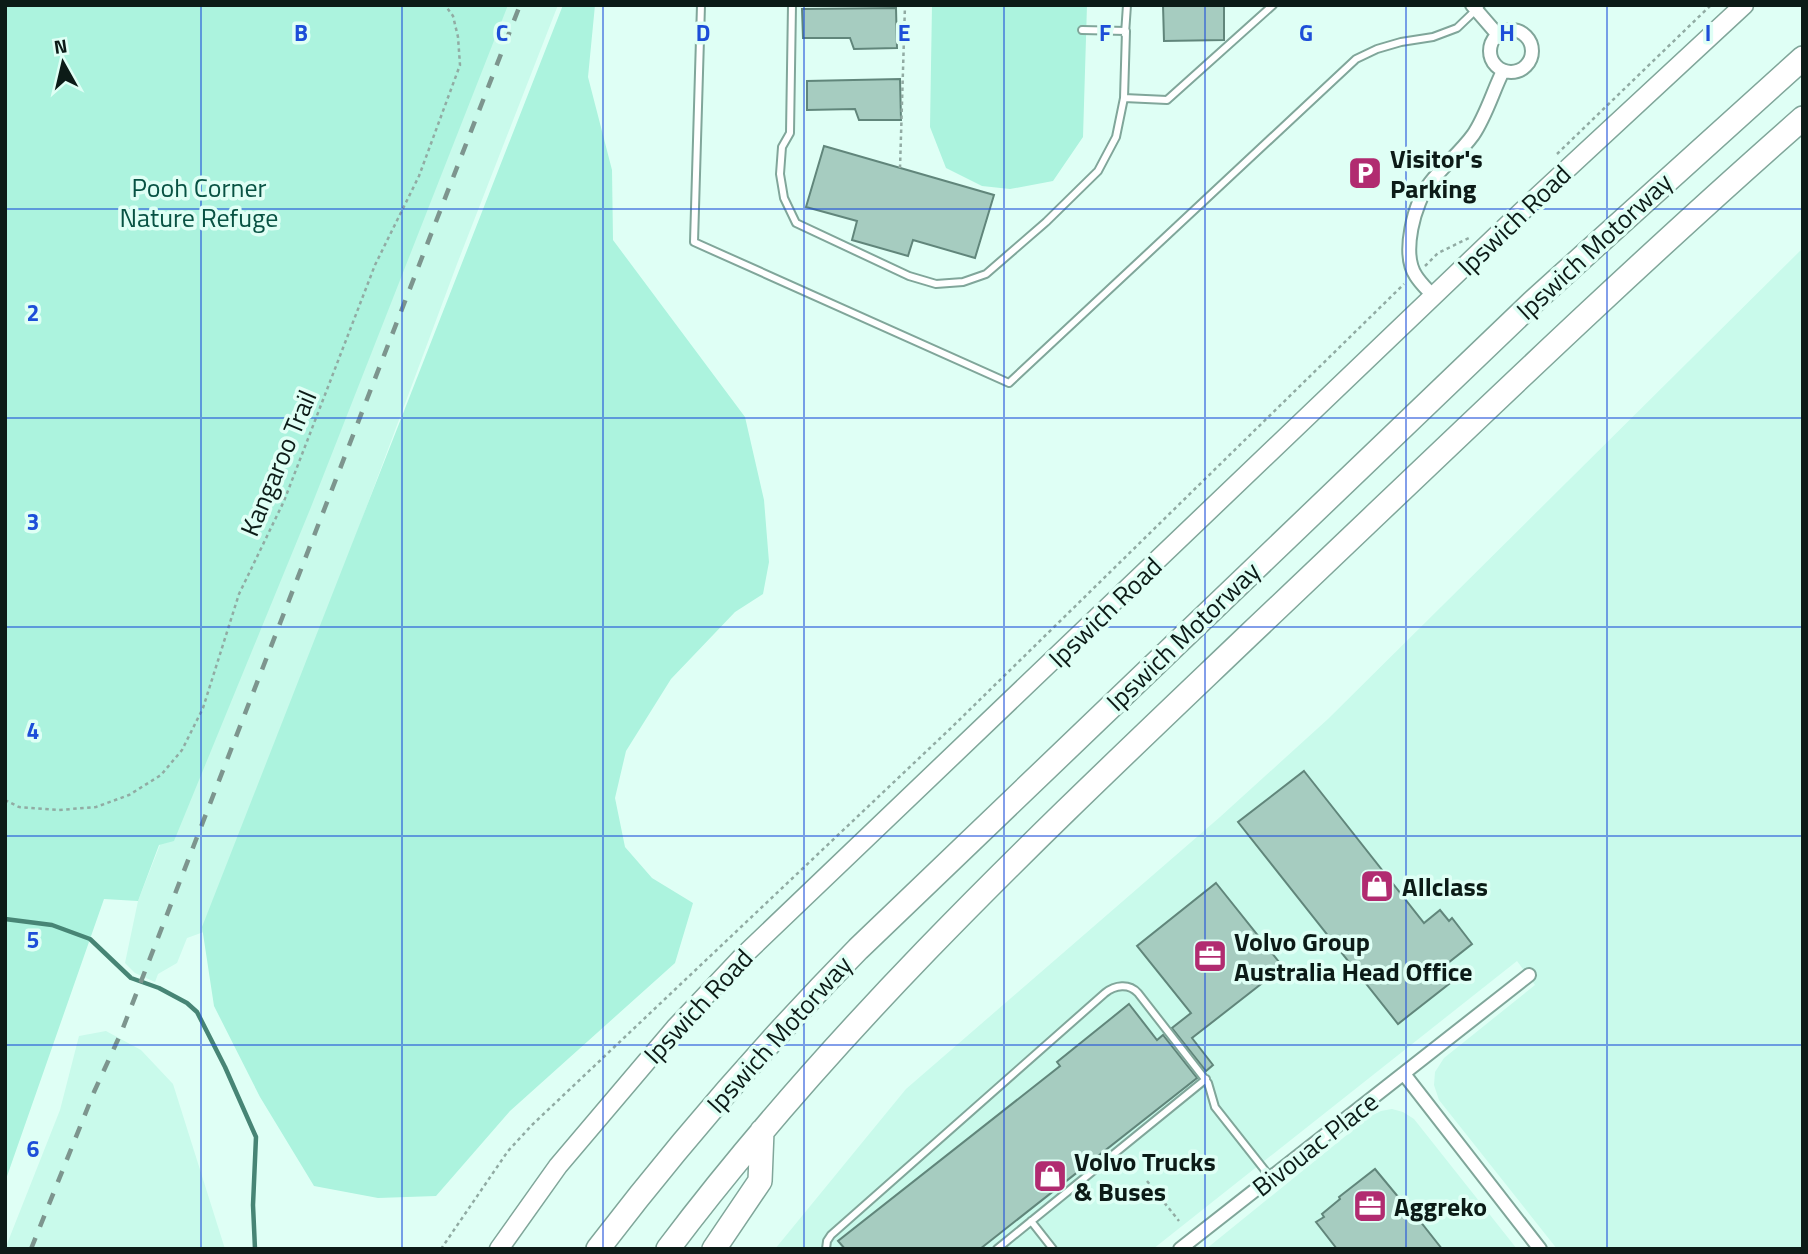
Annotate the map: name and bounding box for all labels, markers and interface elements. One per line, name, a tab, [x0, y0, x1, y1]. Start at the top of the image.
text: B	[294, 15, 308, 50]
text: C	[496, 15, 508, 50]
text: D	[696, 15, 710, 50]
text: E	[898, 15, 910, 50]
text: F	[1099, 15, 1111, 50]
text: G	[1299, 15, 1313, 50]
text: H	[1499, 15, 1515, 50]
text: I	[1705, 15, 1711, 50]
north arrow	[28, 28, 98, 98]
text: N	[52, 30, 69, 61]
place label: Visitor's Parking	[1390, 139, 1483, 208]
parking icon: Visitor's Parking	[1346, 154, 1384, 192]
street label: Ipswich Road	[1448, 156, 1580, 284]
street label: Ipswich Motorway	[1507, 163, 1681, 329]
park label: Pooh Corner Nature Refuge	[120, 168, 278, 237]
text: 2	[27, 295, 39, 330]
street label: Kangaroo Trail	[230, 384, 326, 542]
text: 3	[27, 504, 39, 539]
street label: Ipswich Road	[1039, 548, 1171, 676]
street label: Ipswich Motorway	[1097, 552, 1269, 720]
text: 4	[27, 713, 39, 748]
shop icon: Allclass	[1358, 867, 1396, 905]
place label: Allclass	[1402, 867, 1488, 906]
text: 5	[27, 922, 39, 957]
place label: Volvo Group Australia Head Office	[1234, 922, 1472, 991]
office icon: Volvo Group Australia Head Office	[1191, 937, 1229, 975]
street label: Ipswich Road	[634, 940, 762, 1072]
street label: Ipswich Motorway	[697, 946, 861, 1122]
street label: Bivouac Place	[1244, 1082, 1386, 1206]
text: 6	[27, 1131, 40, 1166]
place label: Volvo Trucks & Buses	[1074, 1142, 1216, 1211]
shop icon: Volvo Trucks & Buses	[1031, 1157, 1069, 1195]
office icon: Aggreko	[1351, 1187, 1389, 1225]
place label: Aggreko	[1394, 1187, 1487, 1226]

